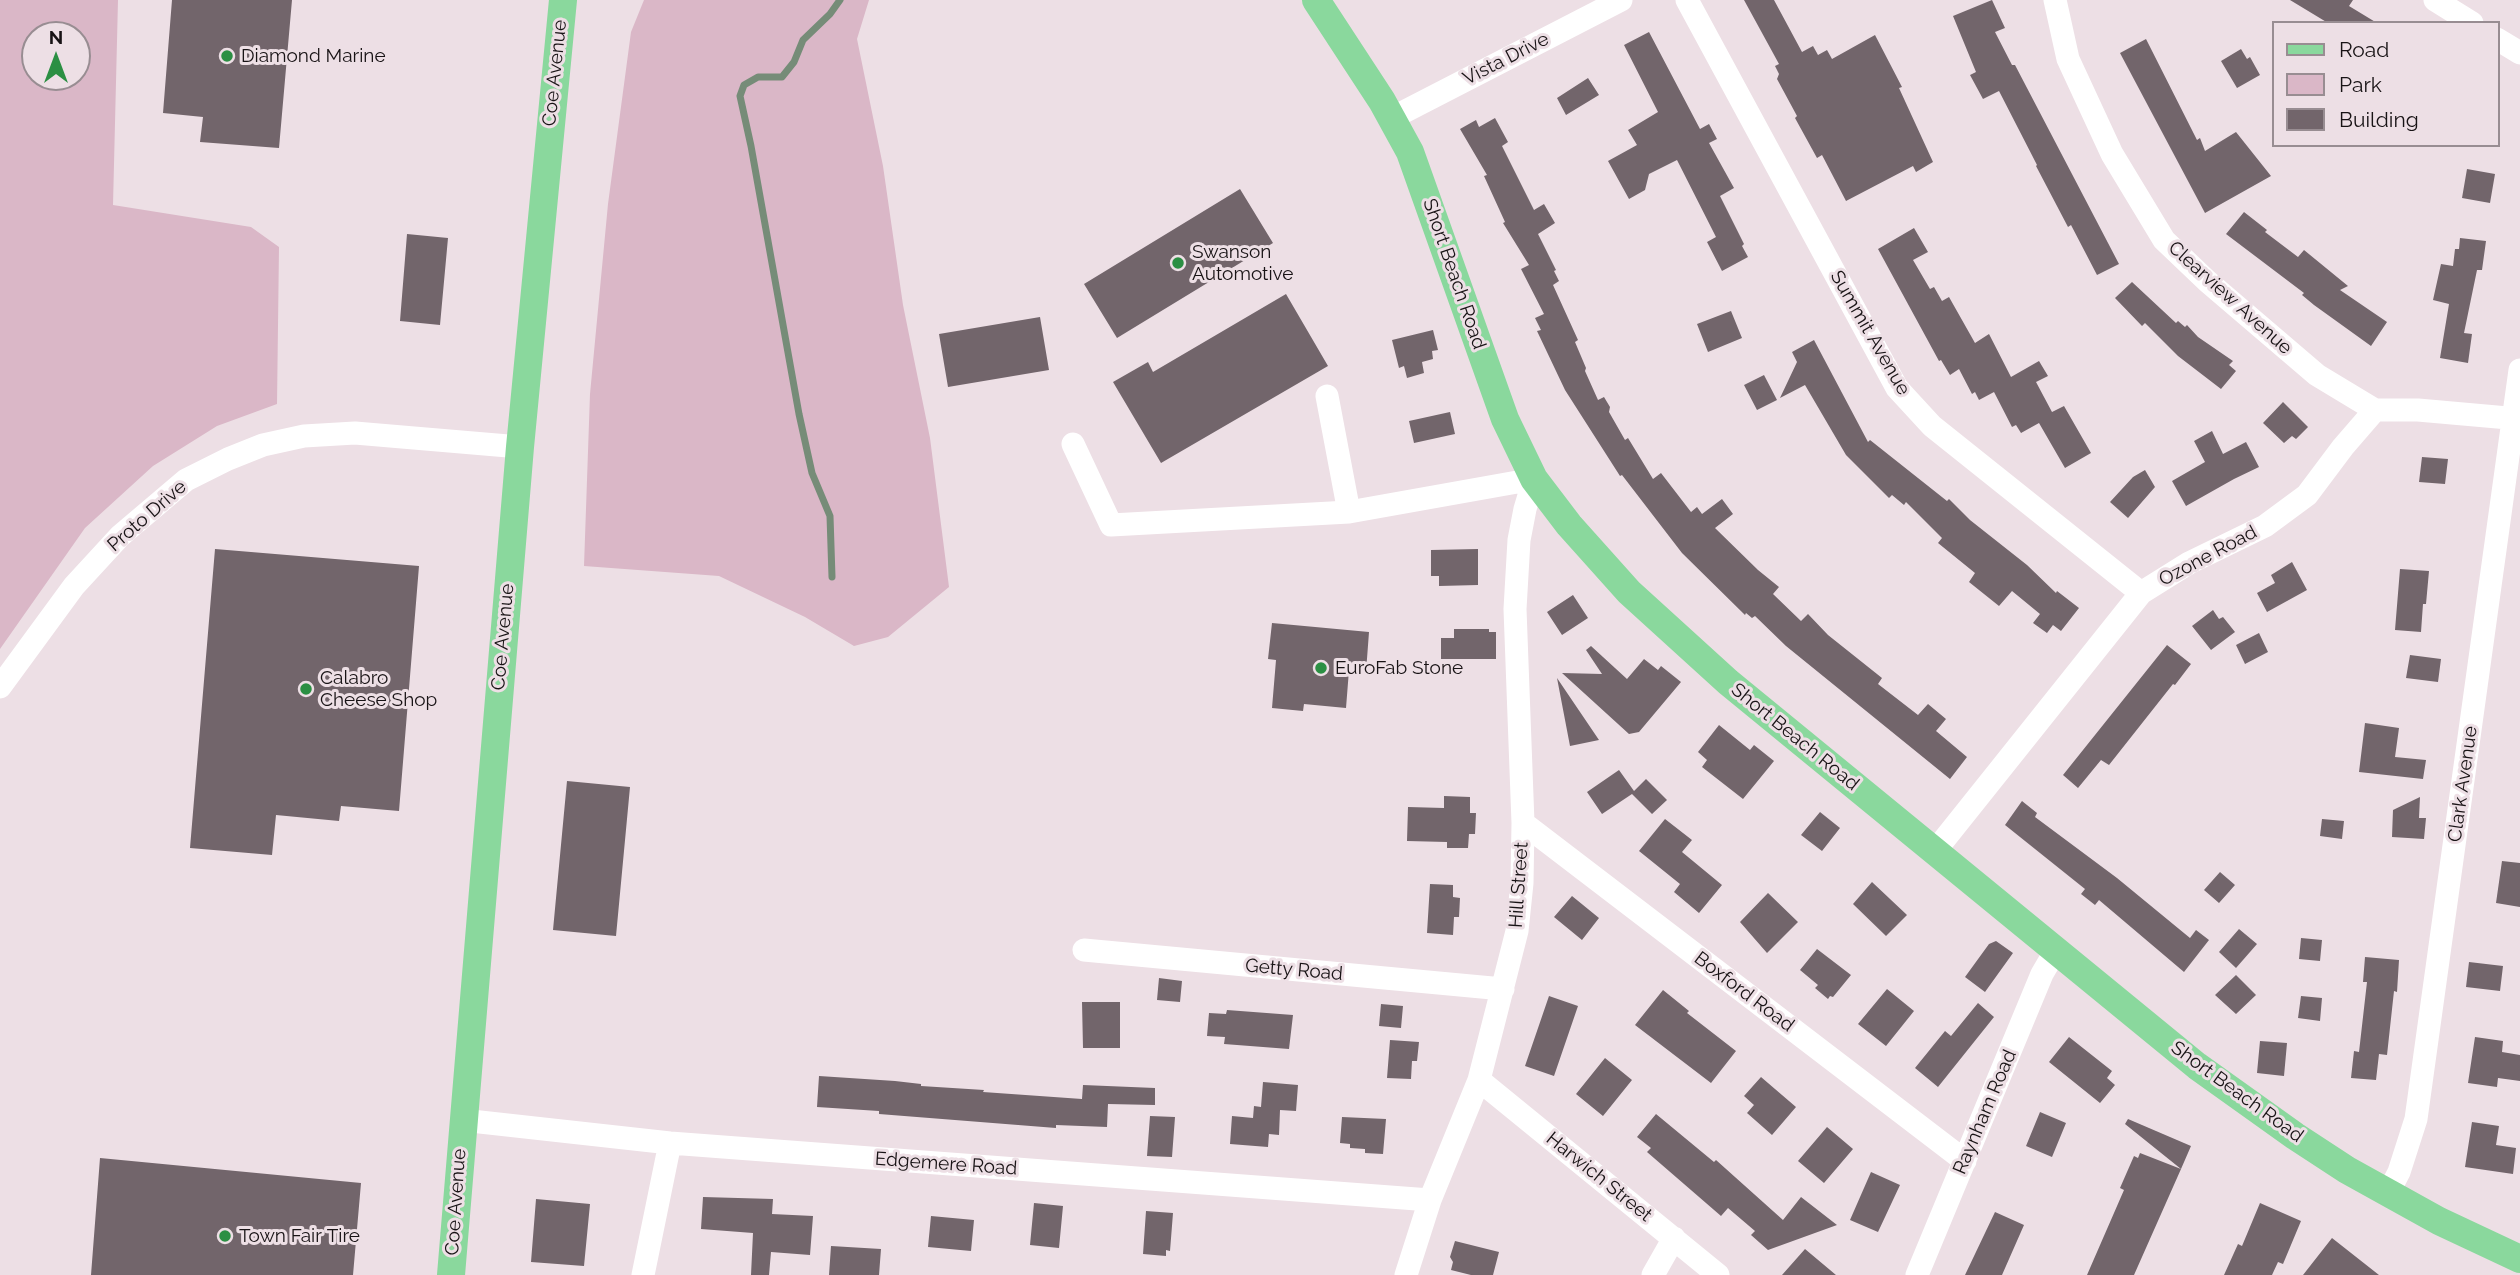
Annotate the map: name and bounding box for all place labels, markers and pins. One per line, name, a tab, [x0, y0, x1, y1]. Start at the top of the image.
place label: Diamond Marine	[241, 45, 386, 67]
marker: Diamond Marine	[219, 48, 235, 64]
place label: Swanson Automotive	[1192, 241, 1293, 285]
marker: Swanson Automotive	[1170, 255, 1186, 271]
place label: EuroFab Stone	[1335, 657, 1463, 679]
marker: EuroFab Stone	[1313, 660, 1329, 676]
place label: Calabro Cheese Shop	[320, 667, 437, 711]
marker: Calabro Cheese Shop	[298, 681, 314, 697]
place label: Town Fair Tire	[239, 1225, 360, 1247]
marker: Town Fair Tire	[217, 1228, 233, 1244]

